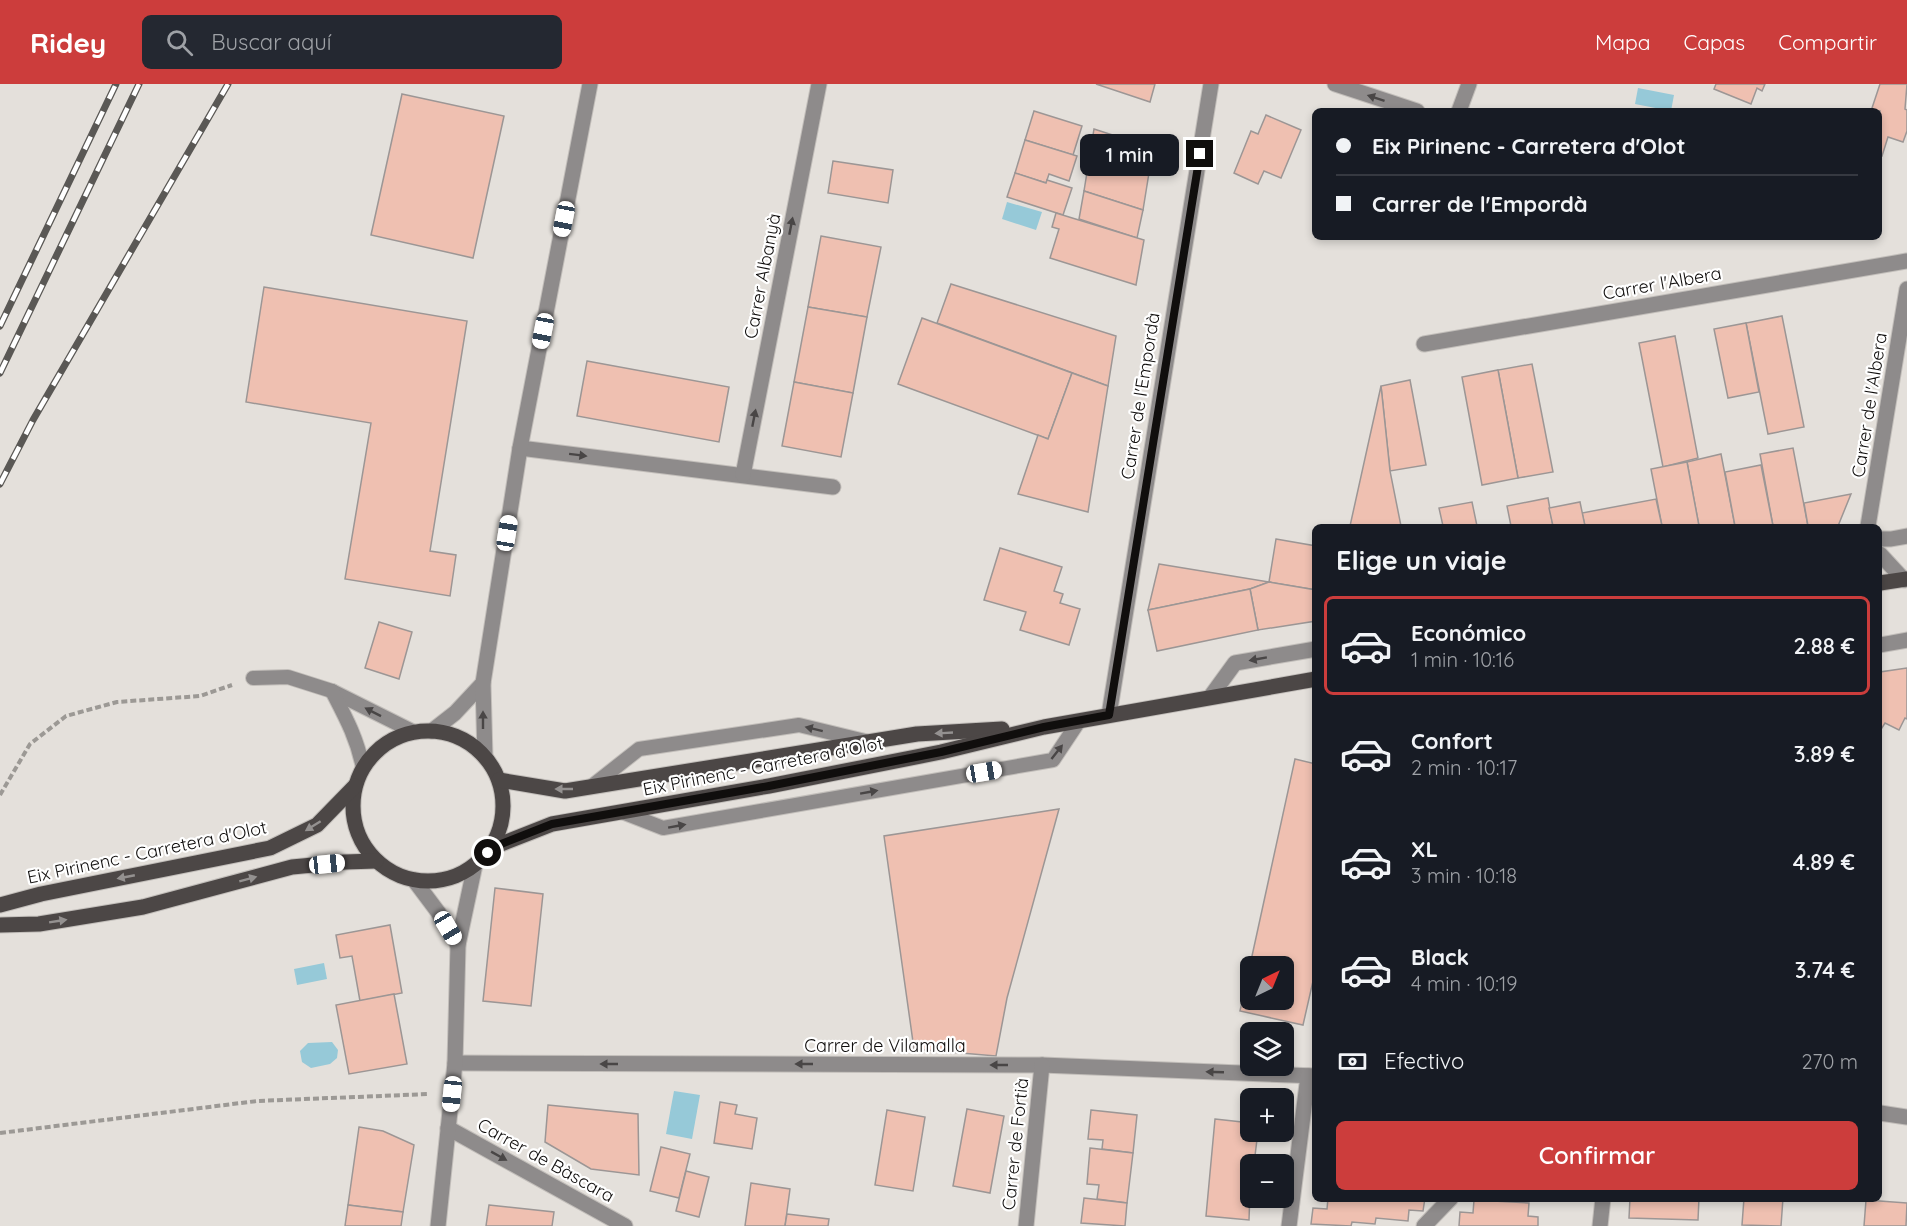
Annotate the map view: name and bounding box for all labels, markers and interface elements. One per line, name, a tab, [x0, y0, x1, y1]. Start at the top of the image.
search box	[142, 15, 562, 69]
text: Ridey	[30, 25, 106, 60]
icon: search	[163, 26, 196, 59]
text: Buscar aquí	[211, 28, 332, 56]
text: Mapa	[1595, 29, 1650, 55]
text: Capas	[1683, 29, 1745, 55]
text: Compartir	[1778, 29, 1877, 55]
one-way arrow	[1367, 92, 1385, 102]
text: Eix Pirinenc - Carretera d'Olot	[1372, 132, 1685, 160]
callout: 1 min	[1080, 133, 1179, 175]
route end	[1186, 140, 1213, 167]
text: 1 min	[1106, 142, 1153, 167]
text: Carrer de l'Empordà	[1372, 190, 1588, 218]
car	[552, 200, 576, 238]
street label: Carrer Albanyà	[739, 211, 785, 341]
one-way arrow	[787, 217, 796, 236]
street label: Carrer l'Albera	[1601, 261, 1723, 305]
street label: Carrer de l'Empordà	[1115, 311, 1165, 481]
car	[531, 312, 555, 350]
street label: Carrer de l'Albera	[1846, 331, 1892, 479]
one-way arrow	[750, 408, 759, 427]
one-way arrow	[569, 450, 588, 459]
car	[495, 514, 519, 552]
text: Elige un viaje	[1336, 543, 1507, 577]
icon: car	[1339, 619, 1393, 673]
text: Económico	[1411, 619, 1526, 647]
text: 2.88 €	[1793, 632, 1855, 660]
text: 1 min · 10:16	[1411, 647, 1514, 672]
one-way arrow	[1248, 655, 1267, 664]
one-way arrow	[364, 708, 381, 717]
one-way arrow	[478, 710, 488, 729]
one-way arrow	[804, 723, 823, 733]
icon: car	[1339, 727, 1393, 781]
text: Confort	[1411, 727, 1493, 755]
one-way arrow	[934, 728, 953, 737]
street label: Eix Pirinenc - Carretera d'Olot	[641, 731, 885, 801]
text: 3.89 €	[1794, 740, 1855, 768]
one-way arrow	[1051, 744, 1063, 760]
text: 2 min · 10:17	[1411, 755, 1517, 780]
car	[965, 760, 1003, 784]
one-way arrow	[555, 784, 574, 794]
one-way arrow	[860, 787, 879, 796]
street label: Eix Pirinenc - Carretera d'Olot	[25, 815, 269, 889]
one-way arrow	[305, 821, 321, 832]
one-way arrow	[668, 821, 687, 830]
icon: car	[1339, 835, 1393, 889]
text: XL	[1411, 835, 1438, 863]
route start	[474, 839, 501, 866]
text: 4.89 €	[1793, 848, 1855, 876]
car	[308, 853, 346, 875]
text: 3 min · 10:18	[1411, 863, 1517, 888]
one-way arrow	[116, 873, 135, 882]
one-way arrow	[240, 874, 258, 883]
car	[431, 908, 465, 948]
one-way arrow	[49, 916, 68, 925]
icon: car	[1339, 943, 1393, 997]
text: Black	[1411, 943, 1469, 971]
north arrow	[1240, 956, 1294, 1010]
map controls	[1240, 956, 1294, 1208]
text: 3.74 €	[1795, 956, 1855, 984]
text: 4 min · 10:19	[1411, 971, 1518, 996]
button: layers	[1240, 1022, 1294, 1076]
street label: Carrer de Vilamalla	[804, 1034, 966, 1057]
icon: cash	[1336, 1045, 1369, 1078]
text: Efectivo	[1384, 1047, 1464, 1075]
text: 270 m	[1801, 1049, 1858, 1074]
one-way arrow	[600, 1059, 619, 1069]
one-way arrow	[795, 1059, 814, 1069]
one-way arrow	[990, 1060, 1009, 1070]
one-way arrow	[1206, 1068, 1225, 1077]
car	[441, 1075, 463, 1113]
street label: Carrer de Fortià	[997, 1077, 1033, 1211]
button: +	[1240, 1088, 1294, 1142]
street label: Carrer de Bàscara	[473, 1113, 619, 1207]
button: Confirmar	[1336, 1121, 1858, 1190]
one-way arrow	[491, 1151, 508, 1161]
button: −	[1240, 1154, 1294, 1208]

